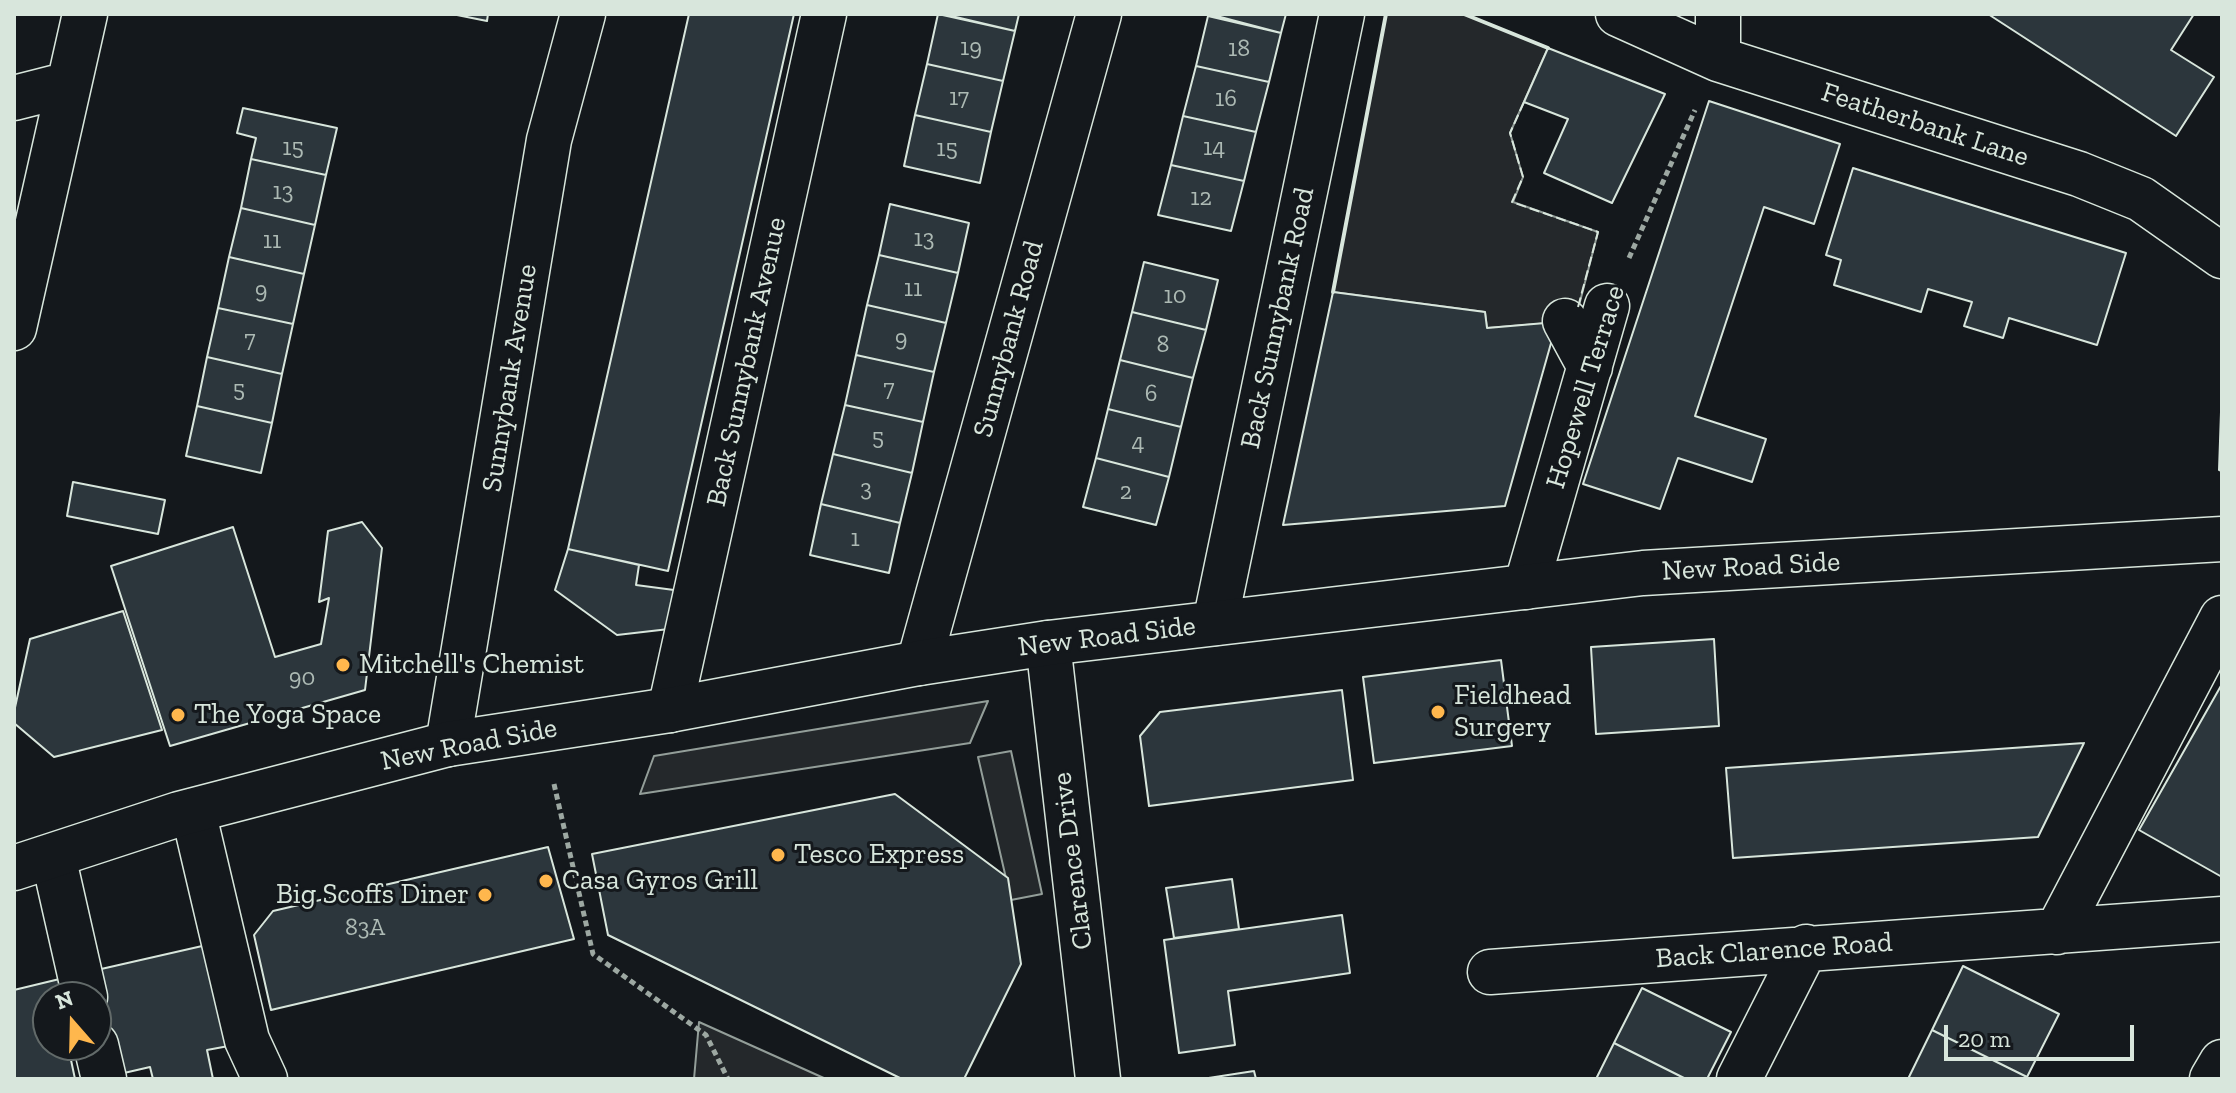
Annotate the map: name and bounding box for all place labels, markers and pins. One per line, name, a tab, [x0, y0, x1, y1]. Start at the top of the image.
place label: Mitchell's Chemist	[359, 648, 584, 682]
marker: Mitchell's Chemist	[334, 656, 352, 674]
place label: Fieldhead Surgery	[1454, 679, 1571, 745]
place label: The Yoga Space	[194, 698, 381, 732]
marker: Fieldhead Surgery	[1429, 703, 1447, 721]
marker: The Yoga Space	[169, 706, 187, 724]
place label: Tesco Express	[794, 838, 964, 872]
marker: Tesco Express	[769, 846, 787, 864]
place label: Casa Gyros Grill	[562, 864, 758, 898]
marker: Casa Gyros Grill	[537, 872, 555, 890]
place label: Big Scoffs Diner	[276, 878, 469, 912]
marker: Big Scoffs Diner	[476, 886, 494, 904]

